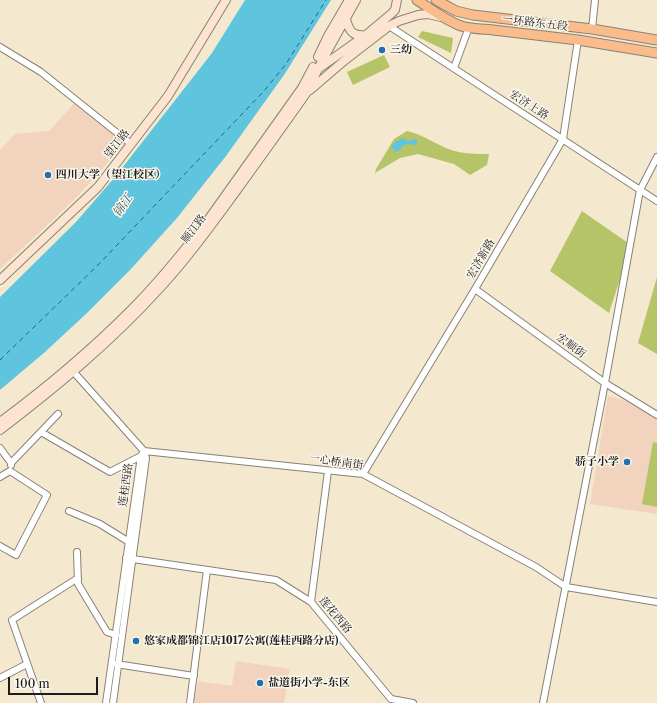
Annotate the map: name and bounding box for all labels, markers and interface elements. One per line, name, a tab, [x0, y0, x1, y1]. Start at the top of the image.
street label: 一环路东五段	[501, 12, 569, 34]
place label: 三幼	[390, 43, 412, 57]
marker: 三幼	[377, 45, 387, 55]
street label: 宏济上路	[507, 87, 551, 123]
street label: 望江路	[102, 127, 132, 161]
place label: 四川大学（望江校区）	[56, 168, 166, 182]
marker: 四川大学（望江校区）	[43, 170, 53, 180]
water label: 锦江	[110, 192, 136, 220]
street label: 顺江路	[179, 212, 209, 246]
street label: 宏济新路	[464, 237, 498, 281]
street label: 宏顺街	[554, 331, 588, 361]
street label: 一心桥南街	[308, 452, 364, 472]
place label: 骄子小学	[575, 455, 619, 469]
marker: 骄子小学	[622, 457, 632, 467]
street label: 莲桂西路	[116, 462, 136, 508]
street label: 莲花西路	[316, 594, 354, 636]
place label: 悠家成都锦江店1017公寓(莲桂西路分店)	[144, 634, 338, 648]
marker: 悠家成都锦江店1017公寓(莲桂西路分店)	[131, 636, 141, 646]
scale bar	[10, 669, 100, 695]
text: 100 m	[15, 676, 50, 691]
place label: 盐道街小学-东区	[268, 676, 350, 690]
marker: 盐道街小学-东区	[255, 678, 265, 688]

